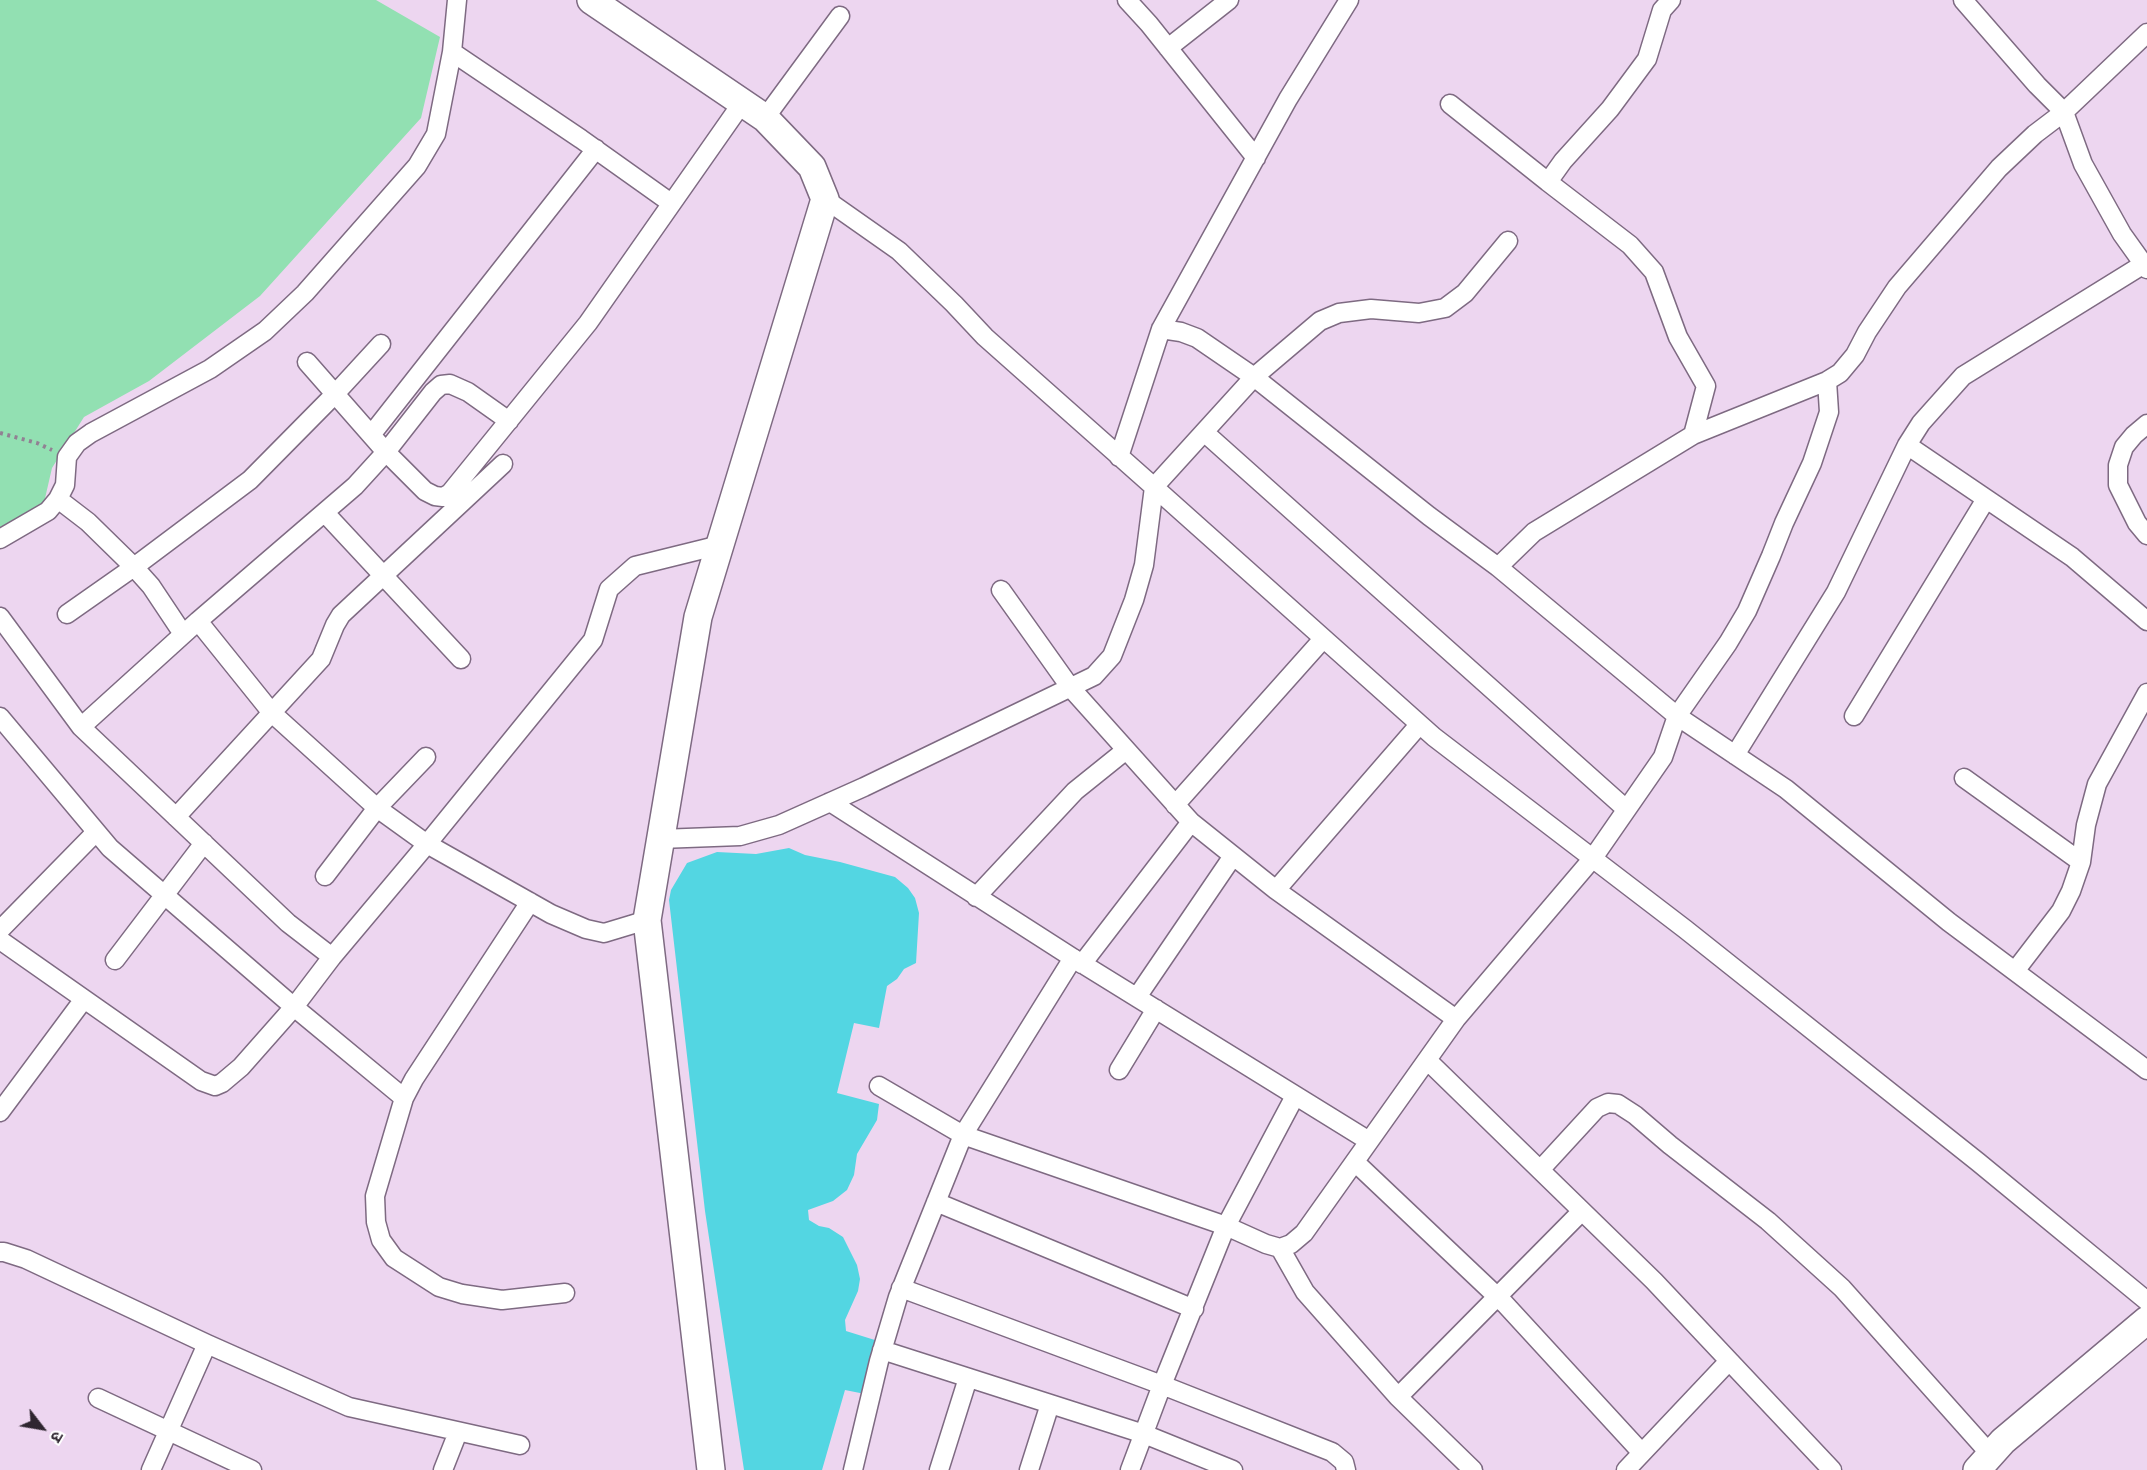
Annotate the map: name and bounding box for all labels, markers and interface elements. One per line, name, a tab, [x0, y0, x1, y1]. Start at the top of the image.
north arrow	[12, 1398, 72, 1458]
text: उ	[46, 1428, 68, 1446]

